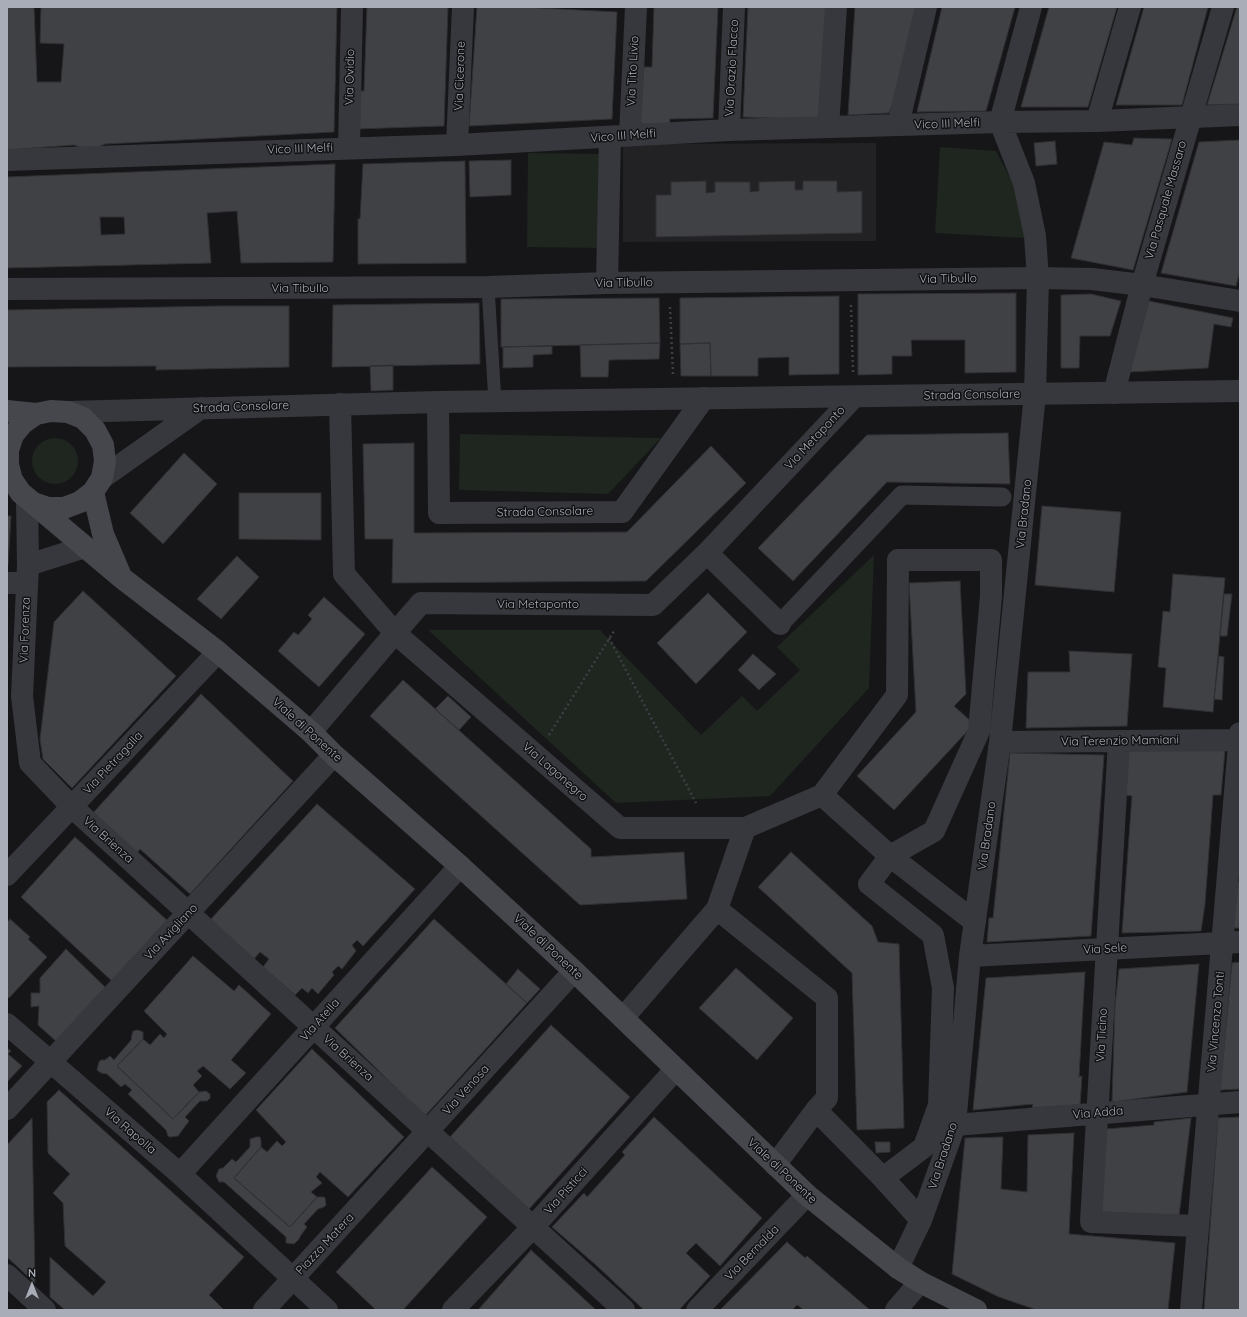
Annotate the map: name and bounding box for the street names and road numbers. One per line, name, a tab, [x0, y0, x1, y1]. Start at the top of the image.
street label: Via Orazio Flacco	[722, 19, 742, 117]
street label: Via Tito Livio	[624, 35, 642, 107]
street label: Via Cicerone	[452, 41, 468, 111]
street label: Via Ovidio	[342, 49, 358, 105]
street label: Vico III Melfi	[914, 116, 980, 132]
street label: Vico III Melfi	[590, 127, 656, 145]
street label: Via Pasquale Massaro	[1142, 139, 1190, 261]
street label: Vico III Melfi	[267, 141, 333, 157]
street label: Via Tibullo	[919, 271, 977, 287]
street label: Via Tibullo	[595, 275, 653, 291]
street label: Via Tibullo	[271, 281, 329, 295]
street label: Strada Consolare	[924, 387, 1020, 403]
street label: Strada Consolare	[193, 398, 289, 416]
street label: Via Metaponto	[782, 403, 848, 473]
street label: Via Bradano	[1013, 479, 1035, 549]
street label: Strada Consolare	[497, 504, 593, 520]
street label: Via Forenza	[17, 597, 33, 663]
street label: Via Metaponto	[497, 597, 579, 611]
street label: Viale di Ponente	[269, 695, 345, 765]
street label: Via Pietragalla	[80, 729, 146, 797]
street label: Via Terenzio Mamiani	[1061, 733, 1179, 749]
street label: Via Lagonegro	[519, 740, 591, 804]
street label: Via Bradano	[975, 801, 999, 871]
street label: Via Brienza	[80, 814, 136, 866]
street label: Via Avigliano	[141, 901, 201, 963]
street label: Viale di Ponente	[510, 911, 586, 983]
street label: Via Sele	[1083, 941, 1127, 957]
street label: Via Vincenzo Tonti	[1204, 971, 1228, 1073]
street label: Via Atella	[297, 996, 343, 1044]
street label: Via Ticino	[1093, 1008, 1111, 1062]
street label: Via Brienza	[320, 1032, 376, 1084]
street label: Via Venosa	[440, 1062, 492, 1118]
street label: Via Adda	[1072, 1104, 1124, 1122]
street label: Via Rapolla	[101, 1105, 159, 1157]
street label: Via Bradano	[925, 1121, 961, 1191]
street label: Viale di Ponente	[744, 1135, 820, 1207]
street label: Via Pisticci	[541, 1165, 591, 1217]
street label: Piazza Matera	[293, 1210, 357, 1278]
street label: Via Bernalda	[722, 1222, 782, 1284]

